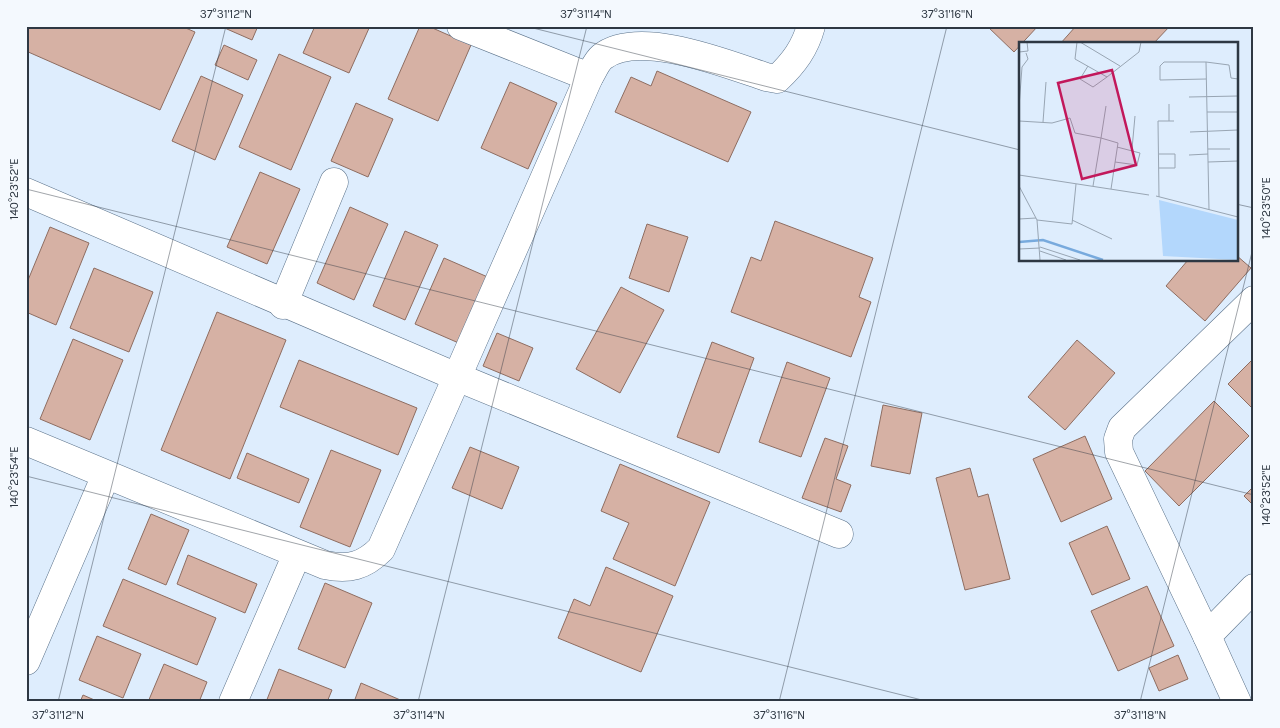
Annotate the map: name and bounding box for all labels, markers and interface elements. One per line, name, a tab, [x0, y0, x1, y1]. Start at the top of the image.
text: 37°31'12"N	[200, 7, 252, 21]
text: 37°31'14"N	[560, 7, 612, 21]
text: 37°31'16"N	[921, 7, 973, 21]
inset map	[1019, 42, 1238, 261]
text: 140°23'52"E	[7, 158, 21, 220]
text: 140°23'50"E	[1259, 177, 1273, 239]
text: 140°23'54"E	[7, 446, 21, 508]
text: 140°23'52"E	[1259, 464, 1273, 526]
text: 37°31'12"N	[32, 708, 84, 722]
text: 37°31'14"N	[393, 708, 445, 722]
text: 37°31'16"N	[753, 708, 805, 722]
text: 37°31'18"N	[1114, 708, 1166, 722]

